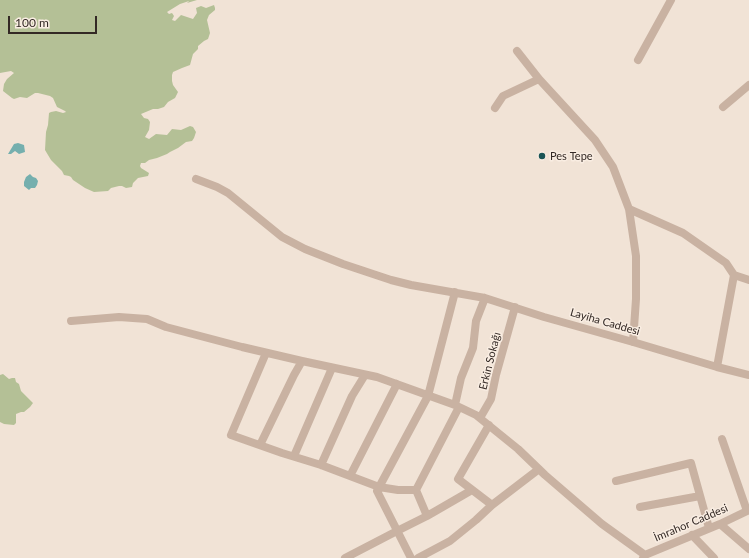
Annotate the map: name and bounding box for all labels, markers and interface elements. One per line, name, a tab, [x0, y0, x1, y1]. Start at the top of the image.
scale bar	[10, 8, 99, 34]
text: 100 m	[15, 15, 49, 30]
place label: Pes Tepe	[550, 149, 593, 163]
marker: Pes Tepe	[537, 151, 547, 161]
street label: Layiha Caddesi	[569, 306, 641, 338]
street label: Erkin Sokağı	[476, 331, 504, 391]
street label: İmrahor Caddesi	[652, 501, 730, 545]

